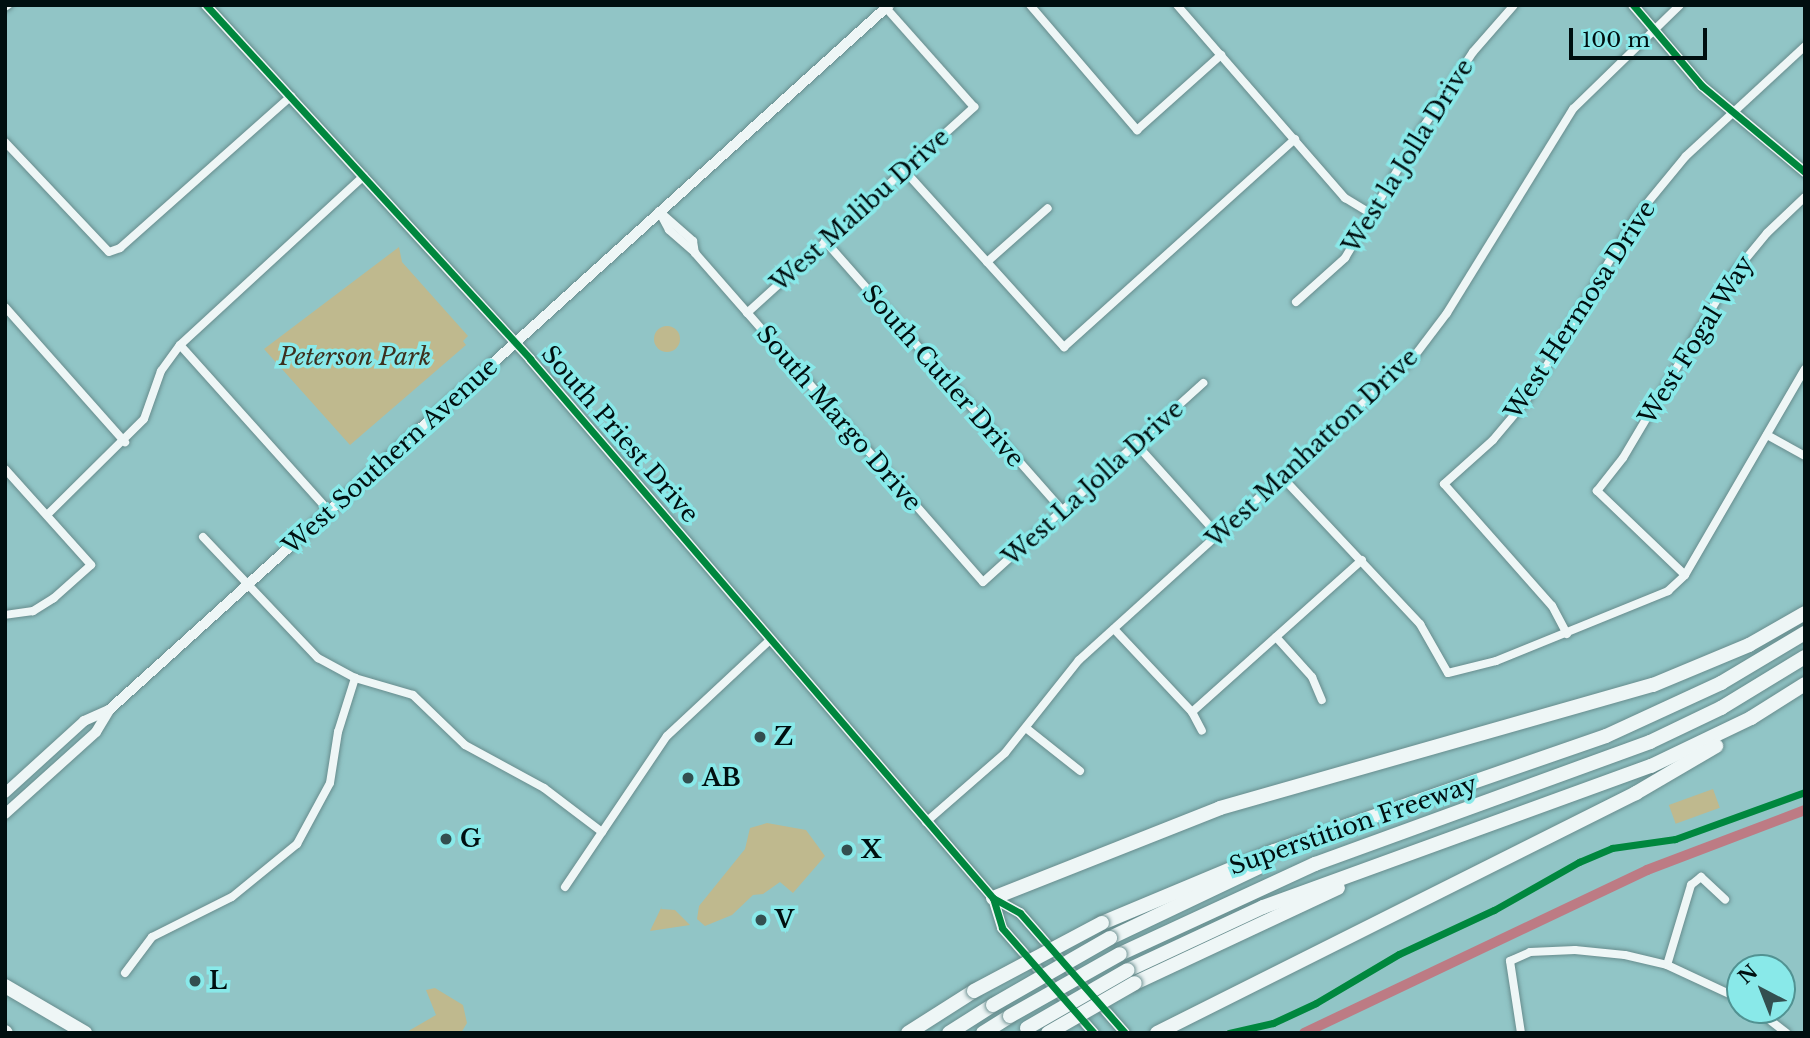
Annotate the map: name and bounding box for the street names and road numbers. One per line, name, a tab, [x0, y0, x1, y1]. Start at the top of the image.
street label: West la Jolla Drive	[1336, 53, 1480, 259]
street label: West Malibu Drive	[765, 122, 955, 298]
street label: West Hermosa Drive	[1499, 195, 1661, 425]
street label: West Fogal Way	[1632, 250, 1760, 430]
street label: South Cutler Drive	[856, 279, 1030, 473]
street label: South Margo Drive	[751, 319, 927, 517]
street label: South Priest Drive	[535, 340, 705, 528]
street label: West Manhatton Drive	[1200, 342, 1424, 554]
street label: West Southern Avenue	[276, 352, 504, 560]
street label: West La Jolla Drive	[997, 394, 1189, 572]
street label: Superstition Freeway	[1225, 769, 1481, 881]

